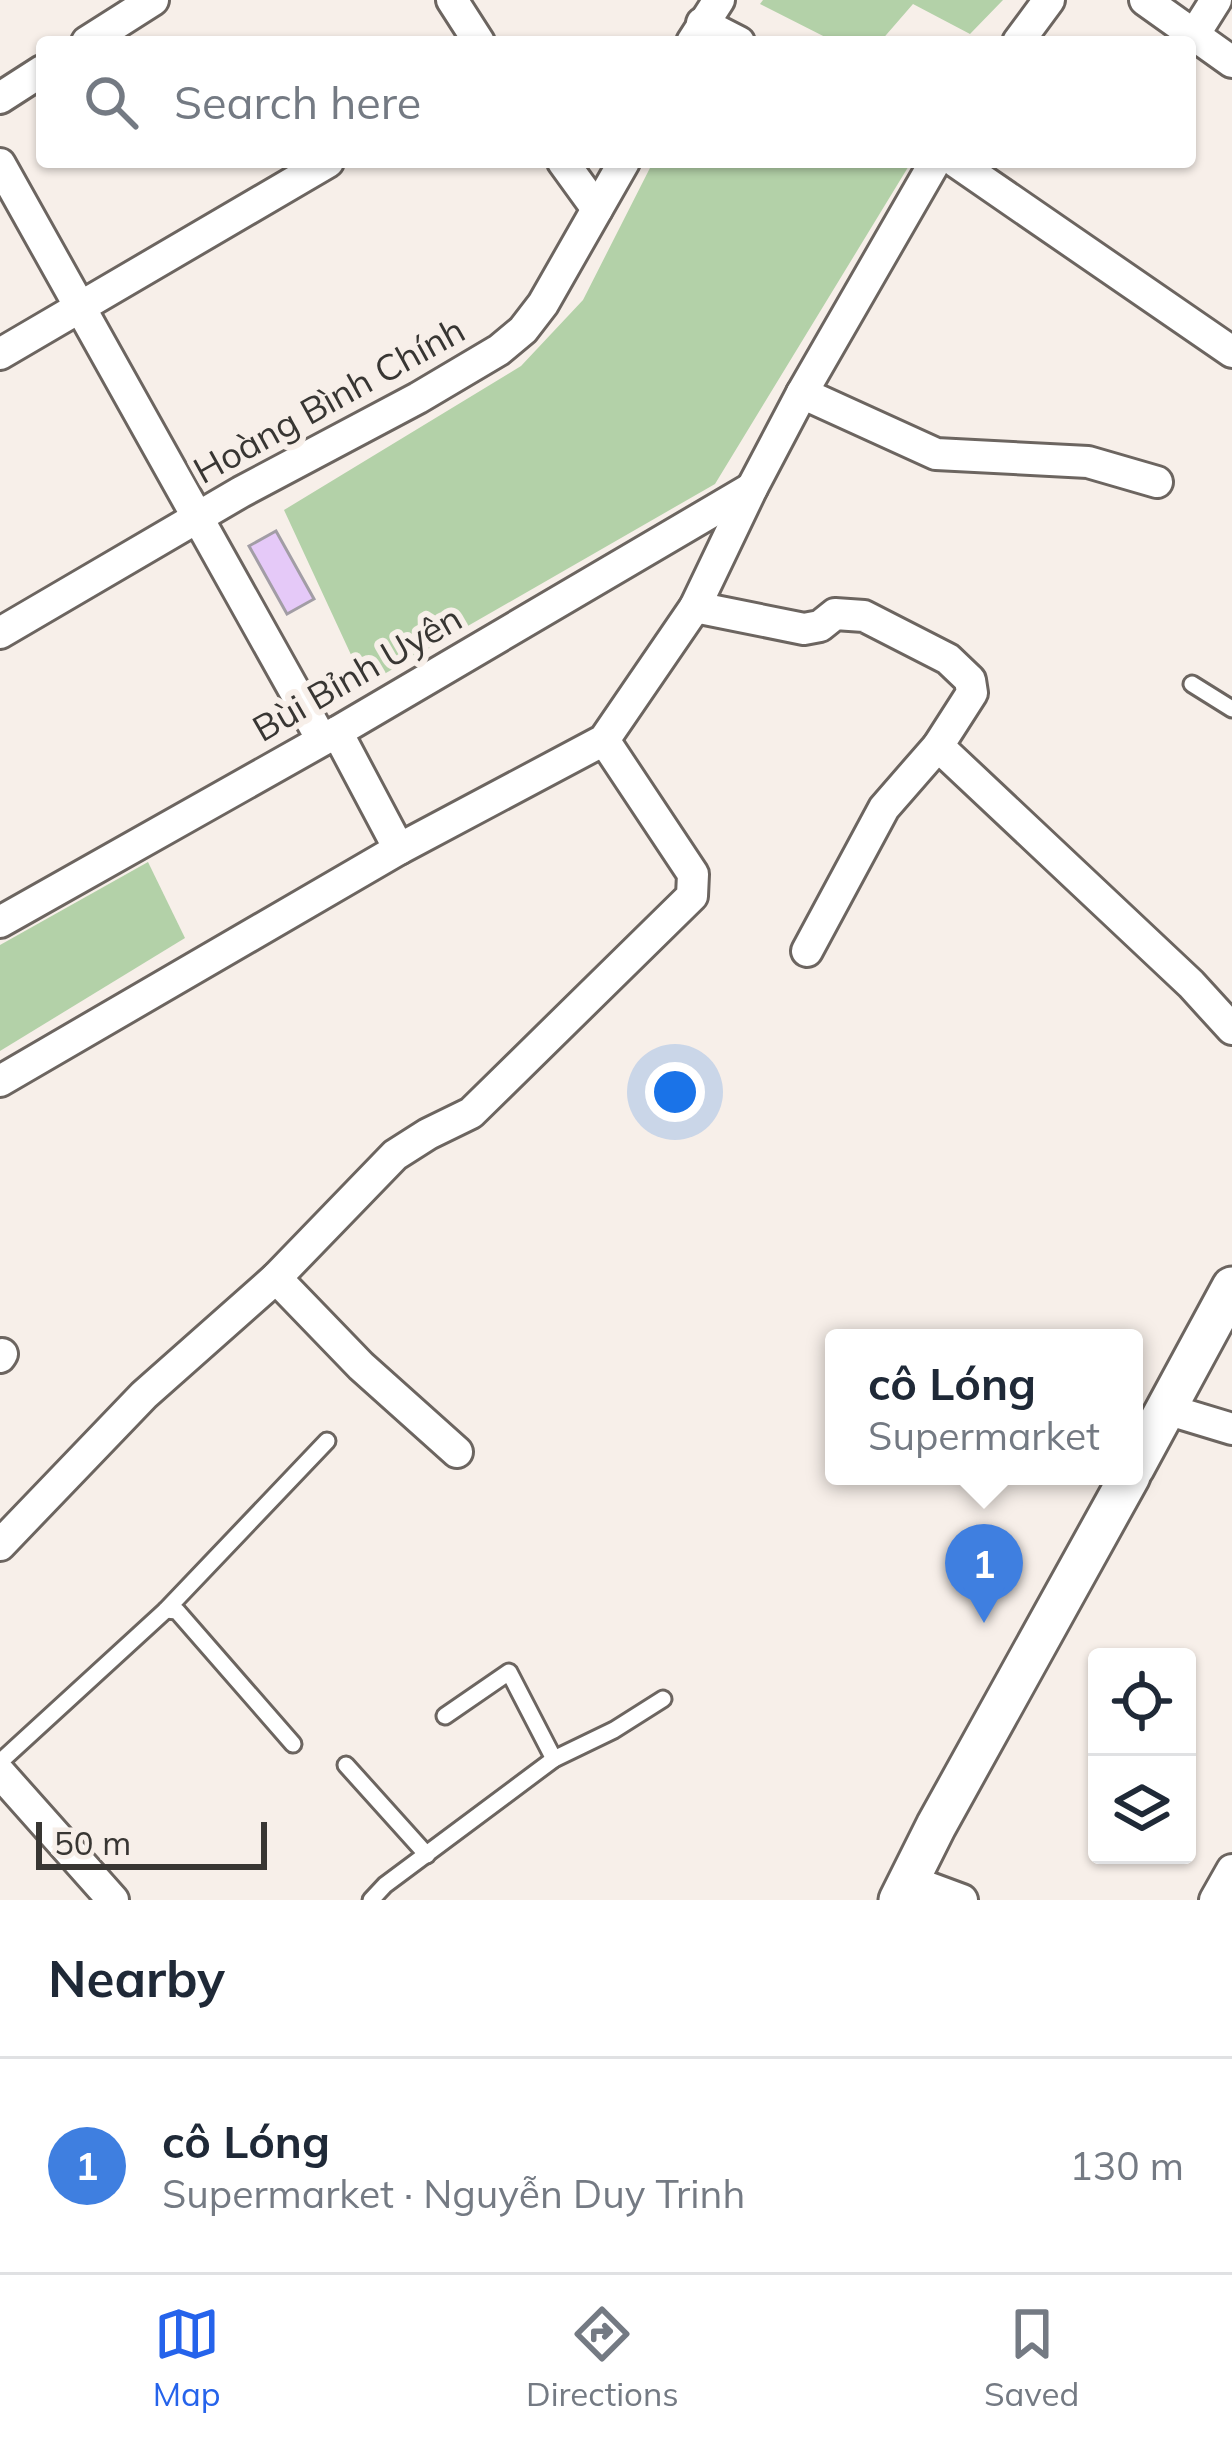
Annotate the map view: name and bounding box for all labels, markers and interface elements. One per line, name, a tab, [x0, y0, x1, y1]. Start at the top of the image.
search box	[36, 36, 1196, 168]
icon: search	[78, 69, 144, 135]
text: Search here	[174, 74, 421, 130]
street label: Hoàng Bình Chính	[185, 306, 472, 493]
street label: Bùi Bỉnh Uyên	[244, 595, 469, 750]
your location	[645, 1062, 705, 1122]
popup	[825, 1329, 1143, 1485]
text: cô Lóng	[868, 1355, 1036, 1411]
text: Supermarket	[868, 1411, 1100, 1460]
pin: 1	[945, 1524, 1023, 1623]
map controls	[1088, 1648, 1196, 1864]
button: locate	[1088, 1648, 1196, 1756]
button: layers	[1088, 1756, 1196, 1864]
scale bar	[36, 1816, 267, 1869]
text: 50 m	[54, 1822, 131, 1863]
text: Nearby	[48, 1946, 225, 2010]
text: cô Lóng	[162, 2113, 330, 2169]
text: 1	[75, 2141, 99, 2190]
text: 130 m	[1069, 2141, 1184, 2190]
text: Supermarket · Nguyễn Duy Trinh	[162, 2169, 745, 2218]
tab: Map	[153, 2301, 221, 2414]
tab: Directions	[526, 2301, 679, 2414]
tab: Saved	[984, 2301, 1079, 2414]

